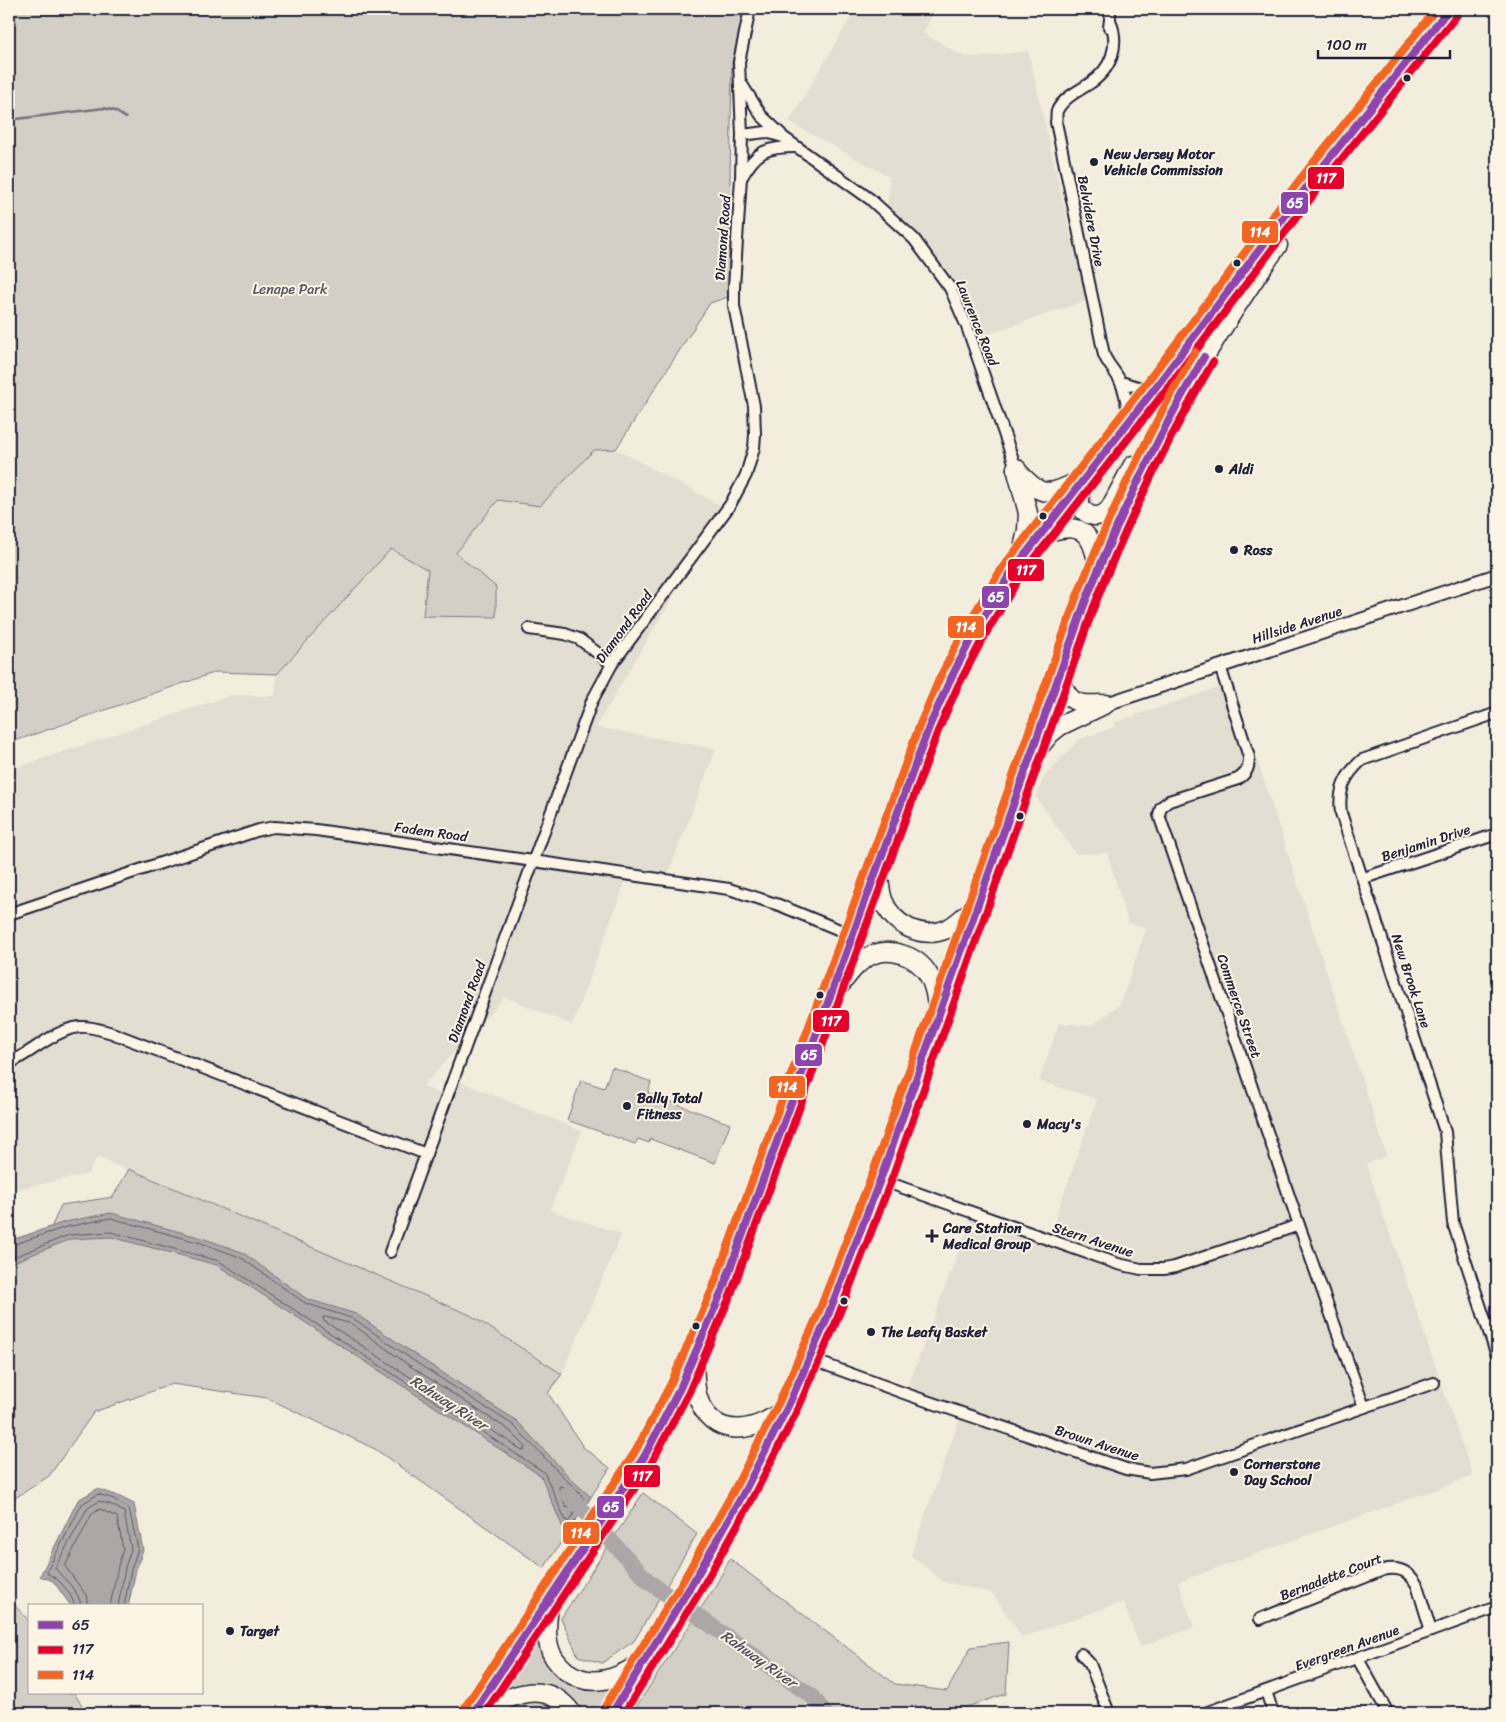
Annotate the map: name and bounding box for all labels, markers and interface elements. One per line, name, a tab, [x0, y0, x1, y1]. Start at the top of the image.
scale bar	[1318, 28, 1451, 60]
text: 100 m	[1326, 32, 1367, 58]
unlabelled marker	[1402, 73, 1412, 83]
place label: New Jersey Motor Vehicle Commission	[1103, 142, 1223, 183]
marker: New Jersey Motor Vehicle Commission	[1088, 156, 1100, 168]
line badge: 117	[1307, 166, 1345, 190]
text: 117	[1316, 166, 1337, 191]
street label: Belvidere Drive	[1070, 173, 1112, 269]
line badge: 65	[1280, 191, 1309, 215]
text: 65	[1286, 191, 1304, 216]
street label: Diamond Road	[708, 193, 739, 282]
line badge: 114	[1241, 220, 1279, 244]
text: 114	[1250, 220, 1271, 245]
unlabelled marker	[1232, 258, 1242, 268]
street label: Lawrence Road	[948, 276, 1006, 371]
park label: Lenape Park	[253, 277, 328, 302]
place label: Aldi	[1228, 457, 1255, 482]
marker: Aldi	[1213, 463, 1225, 475]
unlabelled marker	[1038, 511, 1048, 521]
place label: Ross	[1243, 538, 1273, 563]
marker: Ross	[1228, 544, 1240, 556]
line badge: 117	[1007, 558, 1045, 582]
text: 117	[1016, 558, 1037, 583]
street label: Diamond Road	[589, 584, 660, 669]
line badge: 65	[981, 585, 1010, 609]
text: 65	[987, 585, 1005, 610]
street label: Hillside Avenue	[1248, 599, 1346, 651]
line badge: 114	[947, 615, 985, 639]
text: 114	[956, 615, 977, 640]
unlabelled marker	[1015, 811, 1025, 821]
street label: Fadem Road	[393, 815, 471, 850]
street label: Benjamin Drive	[1378, 817, 1474, 869]
street label: New Brook Lane	[1384, 930, 1438, 1032]
street label: Commerce Street	[1209, 950, 1269, 1062]
street label: Diamond Road	[441, 956, 494, 1046]
unlabelled marker	[815, 990, 825, 1000]
line badge: 117	[812, 1009, 850, 1033]
text: 117	[821, 1009, 842, 1034]
line badge: 65	[794, 1043, 823, 1067]
text: 65	[800, 1043, 818, 1068]
line badge: 114	[768, 1075, 806, 1099]
text: 114	[777, 1075, 798, 1100]
place label: Bally Total Fitness	[636, 1086, 703, 1127]
marker: Bally Total Fitness	[621, 1100, 633, 1112]
place label: Macy's	[1036, 1112, 1081, 1137]
marker: Macy's	[1021, 1118, 1033, 1130]
street label: Stern Avenue	[1049, 1215, 1137, 1265]
place label: Care Station Medical Group	[942, 1216, 1032, 1257]
marker: Care Station Medical Group	[925, 1229, 939, 1243]
unlabelled marker	[839, 1296, 849, 1306]
place label: The Leafy Basket	[881, 1320, 989, 1345]
unlabelled marker	[691, 1321, 701, 1331]
marker: The Leafy Basket	[865, 1326, 877, 1338]
water label: Rahway River	[405, 1368, 495, 1439]
street label: Brown Avenue	[1051, 1418, 1143, 1468]
place label: Cornerstone Day School	[1243, 1452, 1321, 1493]
line badge: 117	[623, 1464, 661, 1488]
text: 117	[632, 1464, 653, 1489]
marker: Cornerstone Day School	[1228, 1466, 1240, 1478]
line badge: 65	[596, 1495, 625, 1519]
text: 65	[602, 1495, 620, 1520]
line badge: 114	[562, 1521, 600, 1545]
text: 114	[571, 1521, 592, 1546]
street label: Bernadette Court	[1276, 1546, 1386, 1608]
legend	[28, 1604, 202, 1694]
text: 65	[72, 1612, 90, 1638]
street label: Evergreen Avenue	[1291, 1617, 1403, 1679]
place label: Target	[240, 1619, 281, 1644]
water label: Rahway River	[715, 1623, 805, 1697]
marker: Target	[224, 1625, 236, 1637]
text: 117	[72, 1636, 95, 1662]
text: 114	[72, 1662, 94, 1688]

